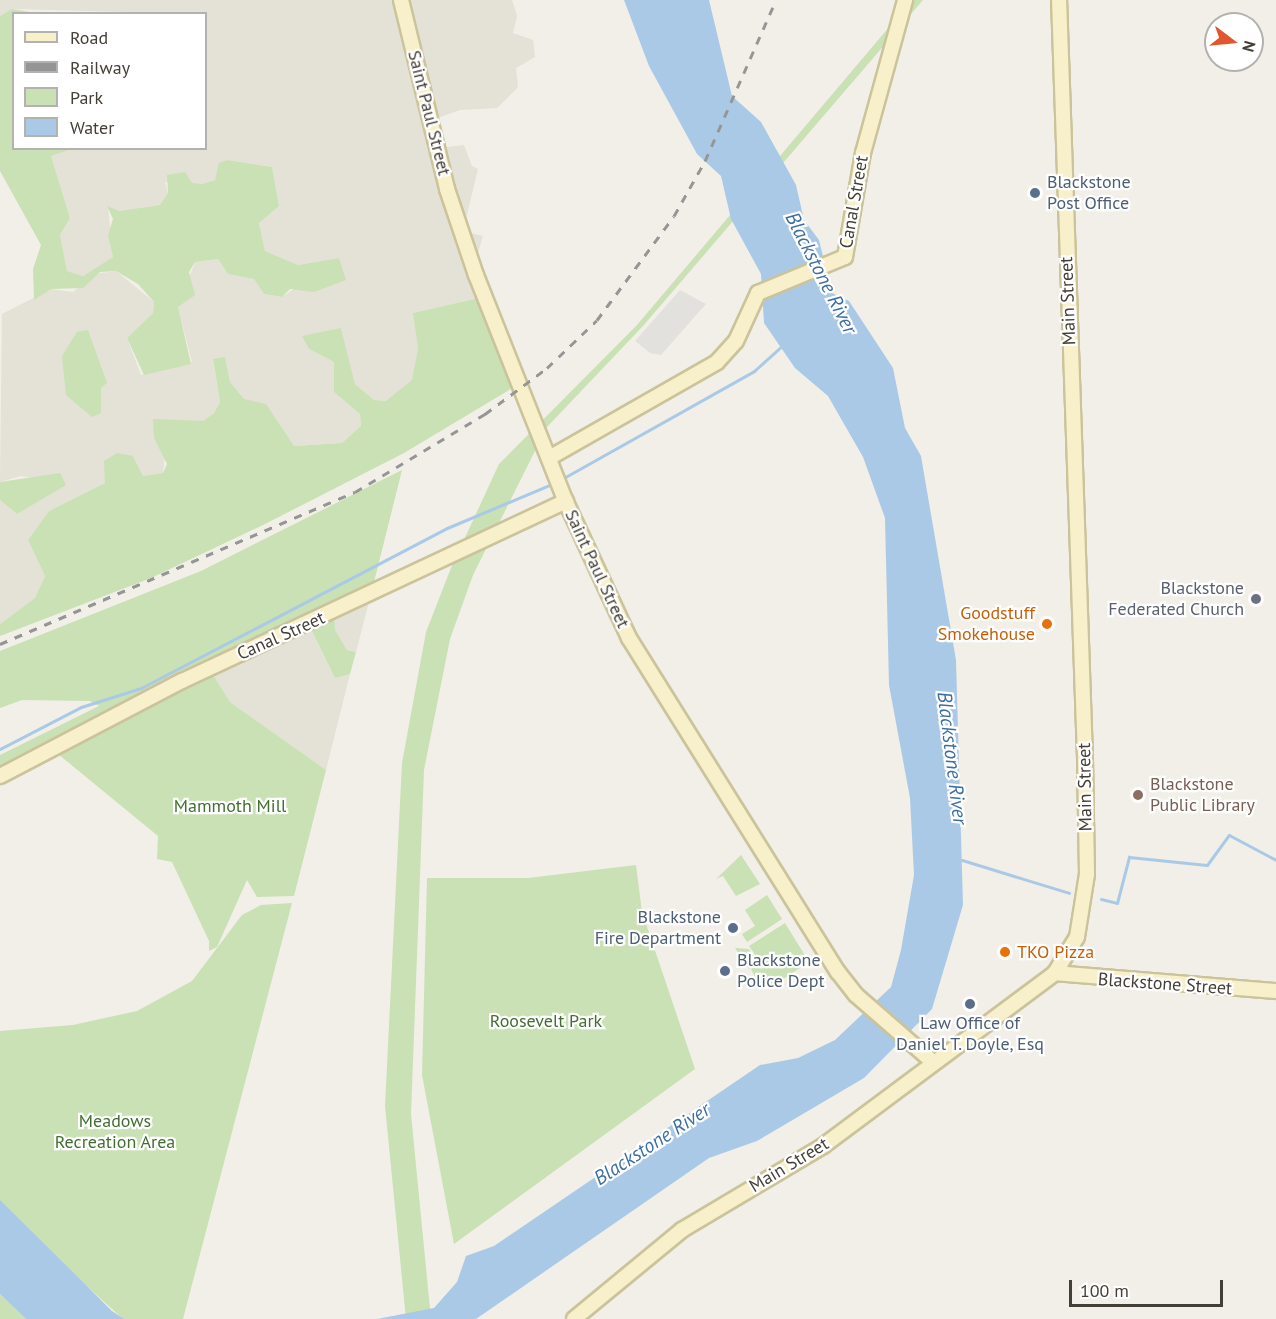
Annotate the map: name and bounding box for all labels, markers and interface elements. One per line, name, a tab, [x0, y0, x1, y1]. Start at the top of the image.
legend	[12, 12, 207, 150]
north arrow	[1204, 12, 1264, 72]
text: Road	[70, 26, 108, 49]
text: N	[1238, 39, 1260, 54]
street label: Saint Paul Street	[403, 48, 455, 178]
text: Railway	[70, 56, 130, 79]
text: Park	[70, 86, 103, 109]
text: Water	[70, 116, 114, 139]
street label: Canal Street	[835, 154, 873, 250]
place label: Blackstone Post Office	[1047, 172, 1131, 214]
marker: Blackstone Post Office	[1028, 186, 1042, 200]
water label: Blackstone River	[780, 208, 862, 338]
street label: Main Street	[1056, 256, 1080, 346]
street label: Saint Paul Street	[560, 506, 634, 632]
place label: Blackstone Federated Church	[1108, 578, 1244, 620]
marker: Blackstone Federated Church	[1249, 592, 1263, 606]
place label: Goodstuff Smokehouse	[938, 603, 1035, 646]
street label: Canal Street	[234, 607, 328, 665]
marker: Goodstuff Smokehouse	[1040, 617, 1054, 631]
water label: Blackstone River	[932, 690, 972, 826]
street label: Main Street	[1073, 743, 1097, 831]
place label: Blackstone Public Library	[1150, 774, 1255, 816]
marker: Blackstone Public Library	[1131, 788, 1145, 802]
park label: Mammoth Mill	[174, 795, 286, 817]
place label: Blackstone Fire Department	[595, 907, 721, 950]
marker: Blackstone Fire Department	[726, 921, 740, 935]
place label: TKO Pizza	[1017, 941, 1094, 963]
marker: TKO Pizza	[998, 945, 1012, 959]
place label: Blackstone Police Dept	[737, 950, 825, 992]
marker: Blackstone Police Dept	[718, 964, 732, 978]
street label: Blackstone Street	[1097, 969, 1233, 999]
marker: Law Office of Daniel T. Doyle, Esq	[963, 997, 977, 1011]
park label: Roosevelt Park	[490, 1010, 602, 1032]
place label: Law Office of Daniel T. Doyle, Esq	[894, 1013, 1046, 1056]
water label: Blackstone River	[589, 1098, 715, 1190]
park label: Meadows Recreation Area	[54, 1111, 176, 1154]
street label: Main Street	[745, 1133, 833, 1197]
scale bar	[1072, 1268, 1226, 1306]
text: 100 m	[1080, 1279, 1129, 1302]

